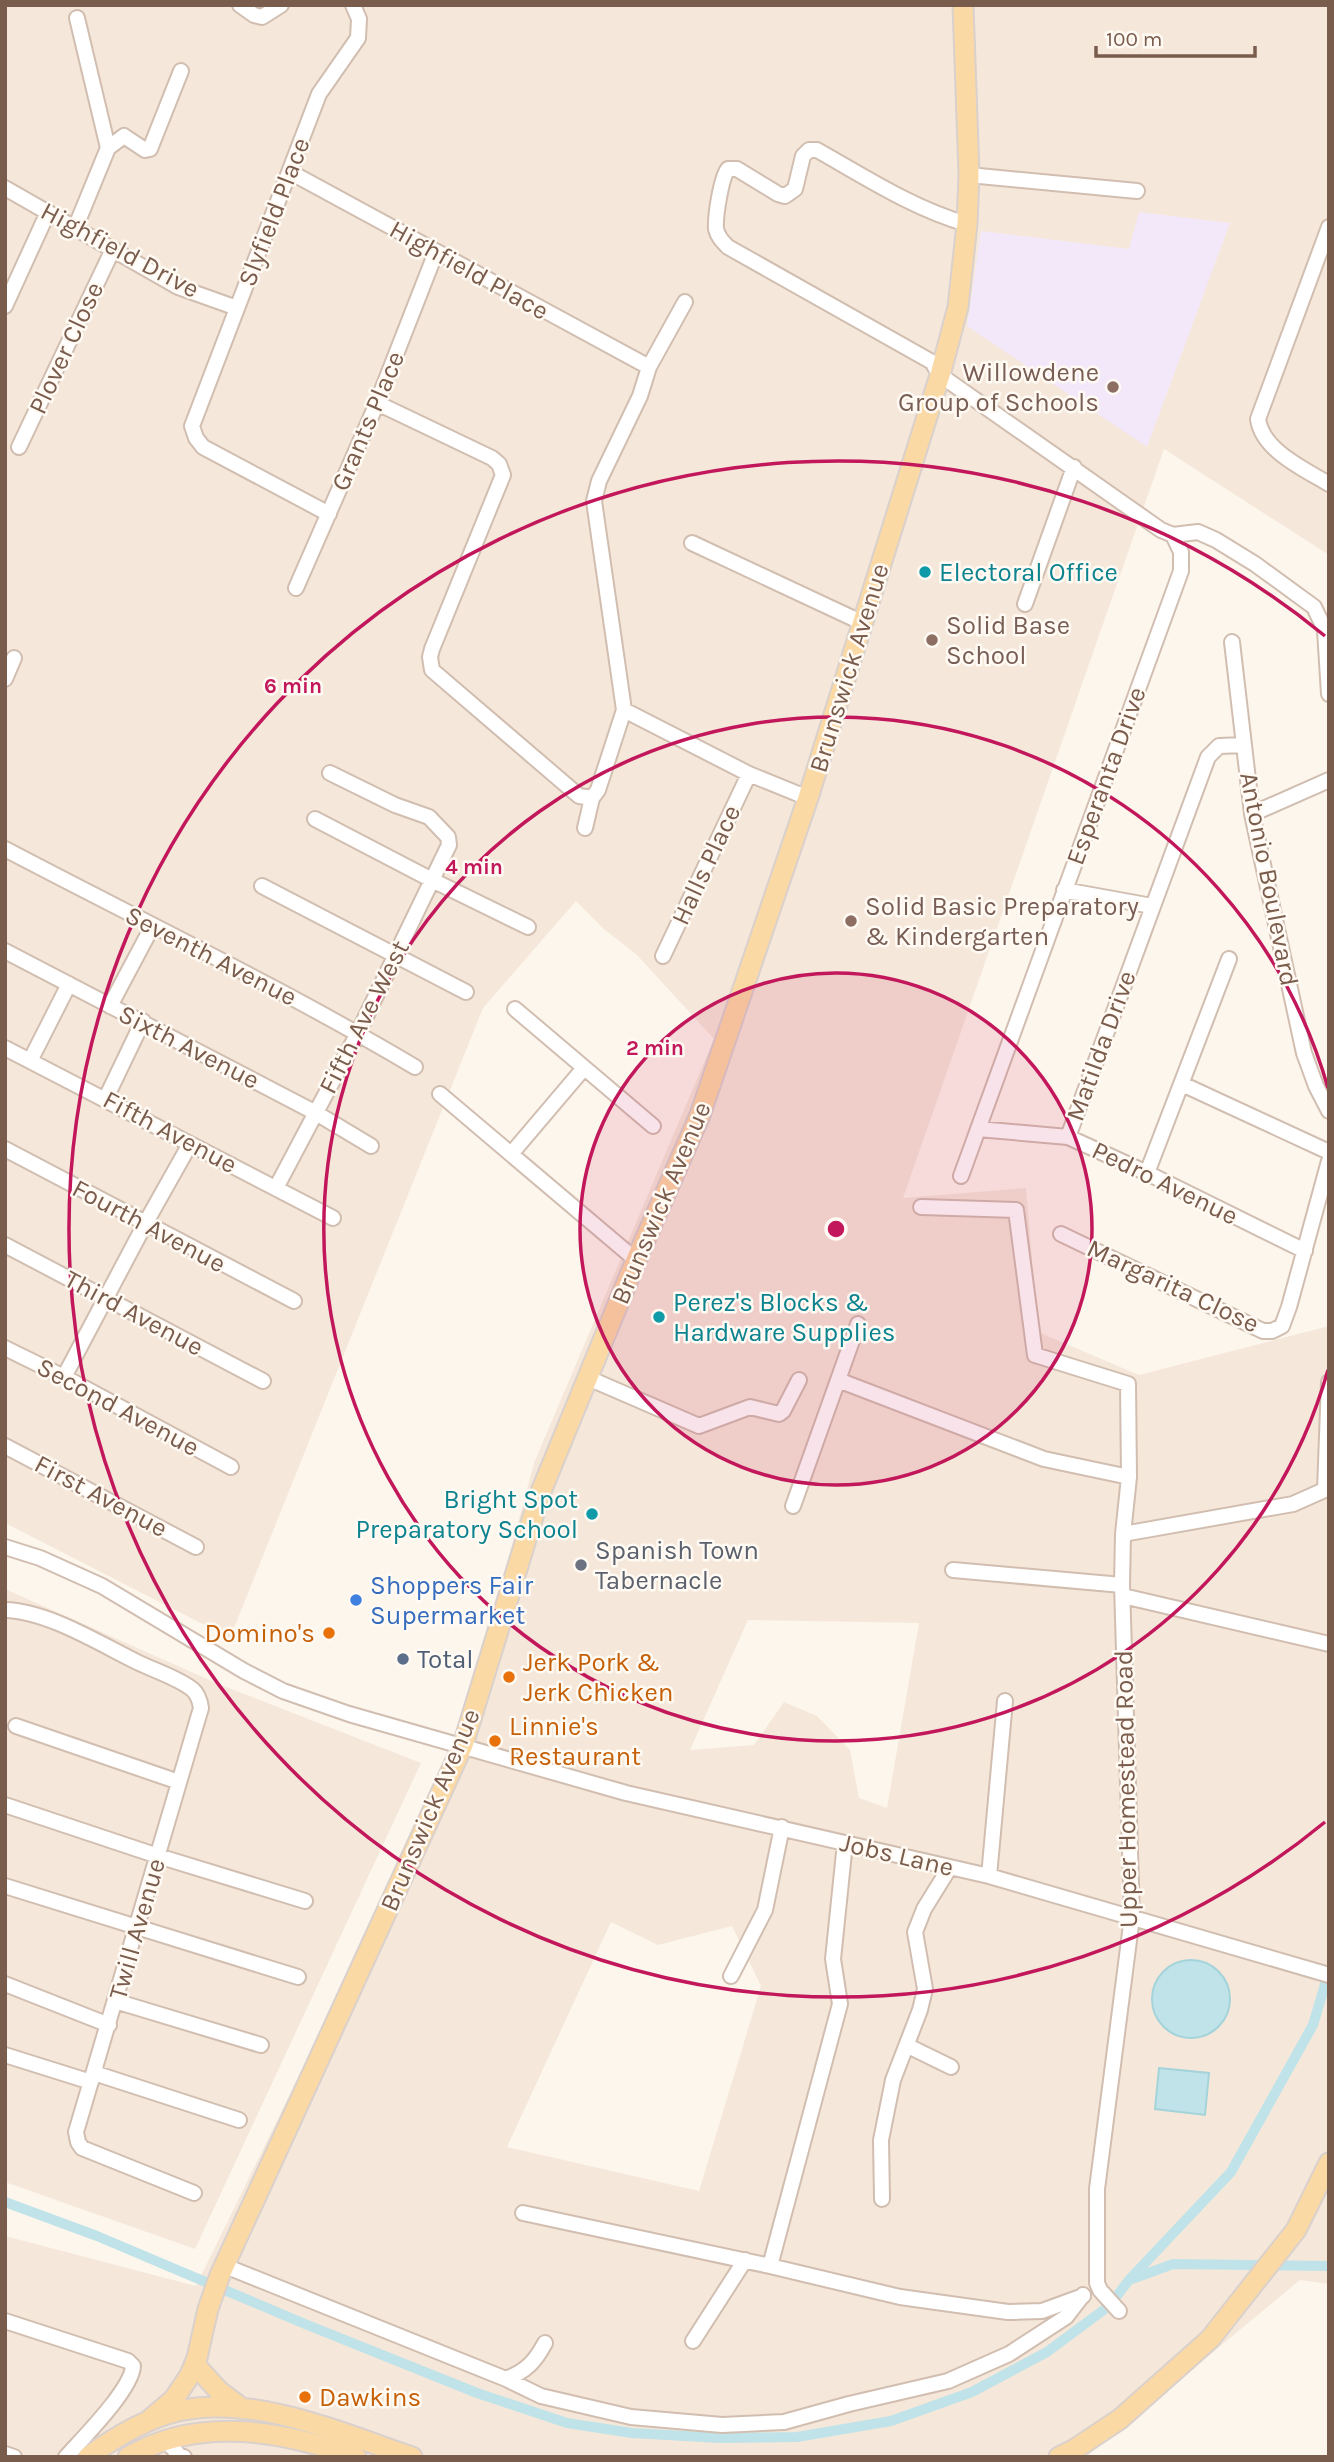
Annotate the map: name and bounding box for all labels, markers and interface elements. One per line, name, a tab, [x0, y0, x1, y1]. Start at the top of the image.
scale bar	[1096, 14, 1255, 58]
text: 100 m	[1106, 27, 1163, 51]
street label: Slyfield Place	[231, 133, 317, 291]
street label: Highfield Drive	[35, 195, 205, 305]
street label: Highfield Place	[384, 214, 554, 326]
street label: Plover Close	[22, 277, 110, 419]
street label: Grants Place	[325, 347, 411, 495]
place label: Willowdene Group of Schools	[898, 357, 1099, 418]
marker: Willowdene Group of Schools	[1105, 379, 1121, 395]
place label: Electoral Office	[939, 557, 1118, 588]
street label: Brunswick Avenue	[802, 560, 896, 776]
marker: Electoral Office	[917, 564, 933, 580]
place label: Solid Base School	[946, 610, 1070, 671]
marker: Solid Base School	[924, 632, 940, 648]
text: 6 min	[264, 674, 322, 698]
street label: Esperanta Drive	[1059, 683, 1153, 869]
street label: Antonio Boulevard	[1233, 769, 1305, 989]
street label: Halls Place	[665, 800, 747, 930]
text: 4 min	[445, 855, 503, 879]
place label: Solid Basic Preparatory & Kindergarten	[865, 891, 1139, 952]
street label: Seventh Avenue	[120, 899, 302, 1013]
marker: Solid Basic Preparatory & Kindergarten	[843, 913, 859, 929]
street label: Fifth Ave West	[312, 935, 416, 1099]
street label: Matilda Drive	[1059, 967, 1143, 1125]
street label: Sixth Avenue	[113, 998, 265, 1096]
text: 2 min	[626, 1036, 684, 1060]
street label: Fifth Avenue	[98, 1084, 242, 1180]
street label: Brunswick Avenue	[604, 1097, 718, 1309]
street label: Pedro Avenue	[1087, 1134, 1243, 1232]
street label: Fourth Avenue	[67, 1173, 231, 1279]
centre of rings	[824, 1217, 848, 1241]
street label: Margarita Close	[1082, 1233, 1264, 1339]
street label: Third Avenue	[59, 1263, 209, 1363]
place label: Perez's Blocks & Hardware Supplies	[673, 1287, 895, 1348]
marker: Perez's Blocks & Hardware Supplies	[651, 1309, 667, 1325]
street label: Second Avenue	[31, 1351, 205, 1463]
street label: First Avenue	[29, 1448, 173, 1544]
place label: Bright Spot Preparatory School	[355, 1484, 578, 1545]
marker: Bright Spot Preparatory School	[584, 1506, 600, 1522]
place label: Spanish Town Tabernacle	[595, 1535, 759, 1596]
marker: Spanish Town Tabernacle	[573, 1557, 589, 1573]
place label: Shoppers Fair Supermarket	[370, 1570, 534, 1631]
marker: Shoppers Fair Supermarket	[348, 1592, 364, 1608]
place label: Domino's	[204, 1618, 315, 1649]
marker: Domino's	[321, 1625, 337, 1641]
place label: Total	[417, 1644, 474, 1675]
place label: Jerk Pork & Jerk Chicken	[523, 1647, 674, 1708]
street label: Upper Homestead Road	[1108, 1650, 1144, 1928]
marker: Total	[395, 1651, 411, 1667]
marker: Jerk Pork & Jerk Chicken	[501, 1669, 517, 1685]
street label: Brunswick Avenue	[373, 1704, 487, 1916]
place label: Linnie's Restaurant	[509, 1711, 641, 1772]
marker: Linnie's Restaurant	[487, 1733, 503, 1749]
street label: Jobs Lane	[837, 1827, 957, 1883]
street label: Twill Avenue	[102, 1855, 172, 2003]
place label: Dawkins	[319, 2382, 421, 2413]
marker: Dawkins	[297, 2389, 313, 2405]

